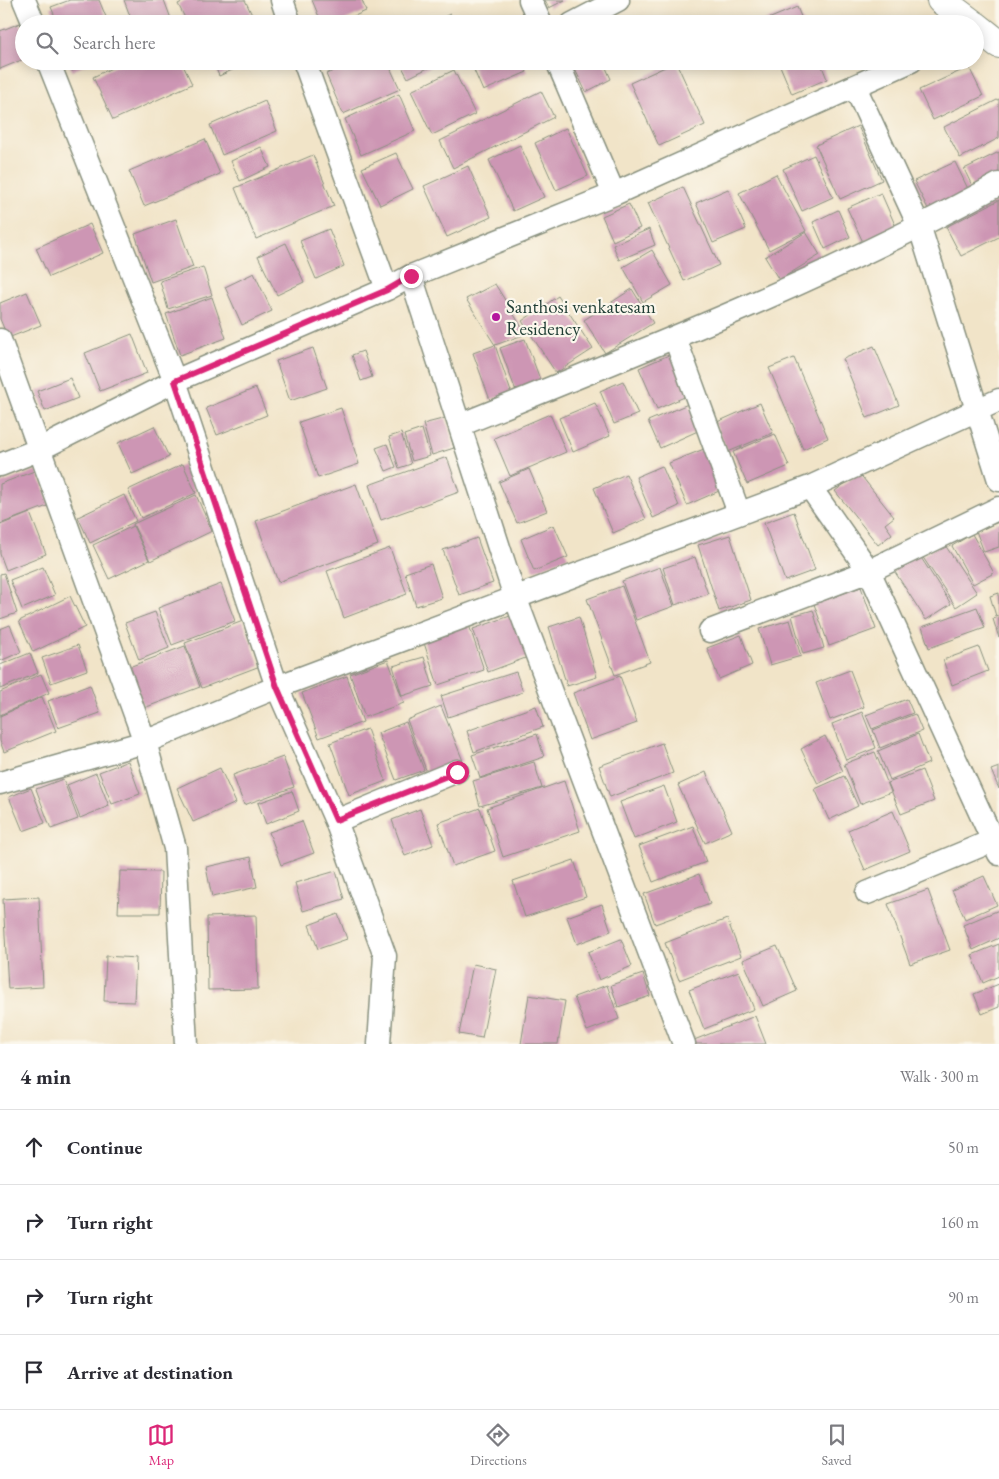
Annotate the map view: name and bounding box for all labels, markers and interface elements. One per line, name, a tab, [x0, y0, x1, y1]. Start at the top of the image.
search box	[15, 15, 984, 70]
icon: search	[33, 29, 61, 57]
text: Search here	[73, 30, 155, 55]
route end	[400, 265, 423, 288]
place label: Santhosi venkatesam Residency	[506, 294, 656, 341]
marker: Santhosi venkatesam Residency	[490, 311, 502, 323]
route start	[446, 761, 469, 784]
text: 4 min	[20, 1063, 71, 1090]
text: Walk · 300 m	[900, 1066, 979, 1087]
icon: ahead	[20, 1133, 48, 1161]
text: Continue	[67, 1135, 142, 1160]
text: 50 m	[948, 1137, 979, 1158]
icon: right	[20, 1208, 48, 1236]
text: Turn right	[67, 1210, 153, 1235]
text: 160 m	[940, 1212, 979, 1233]
icon: right	[20, 1283, 48, 1311]
text: Turn right	[67, 1285, 153, 1310]
text: 90 m	[948, 1287, 979, 1308]
icon: arrive	[20, 1358, 48, 1386]
text: Arrive at destination	[67, 1360, 233, 1385]
tab: Map	[147, 1421, 175, 1469]
tab: Directions	[470, 1421, 527, 1469]
tab: Saved	[822, 1421, 852, 1469]

